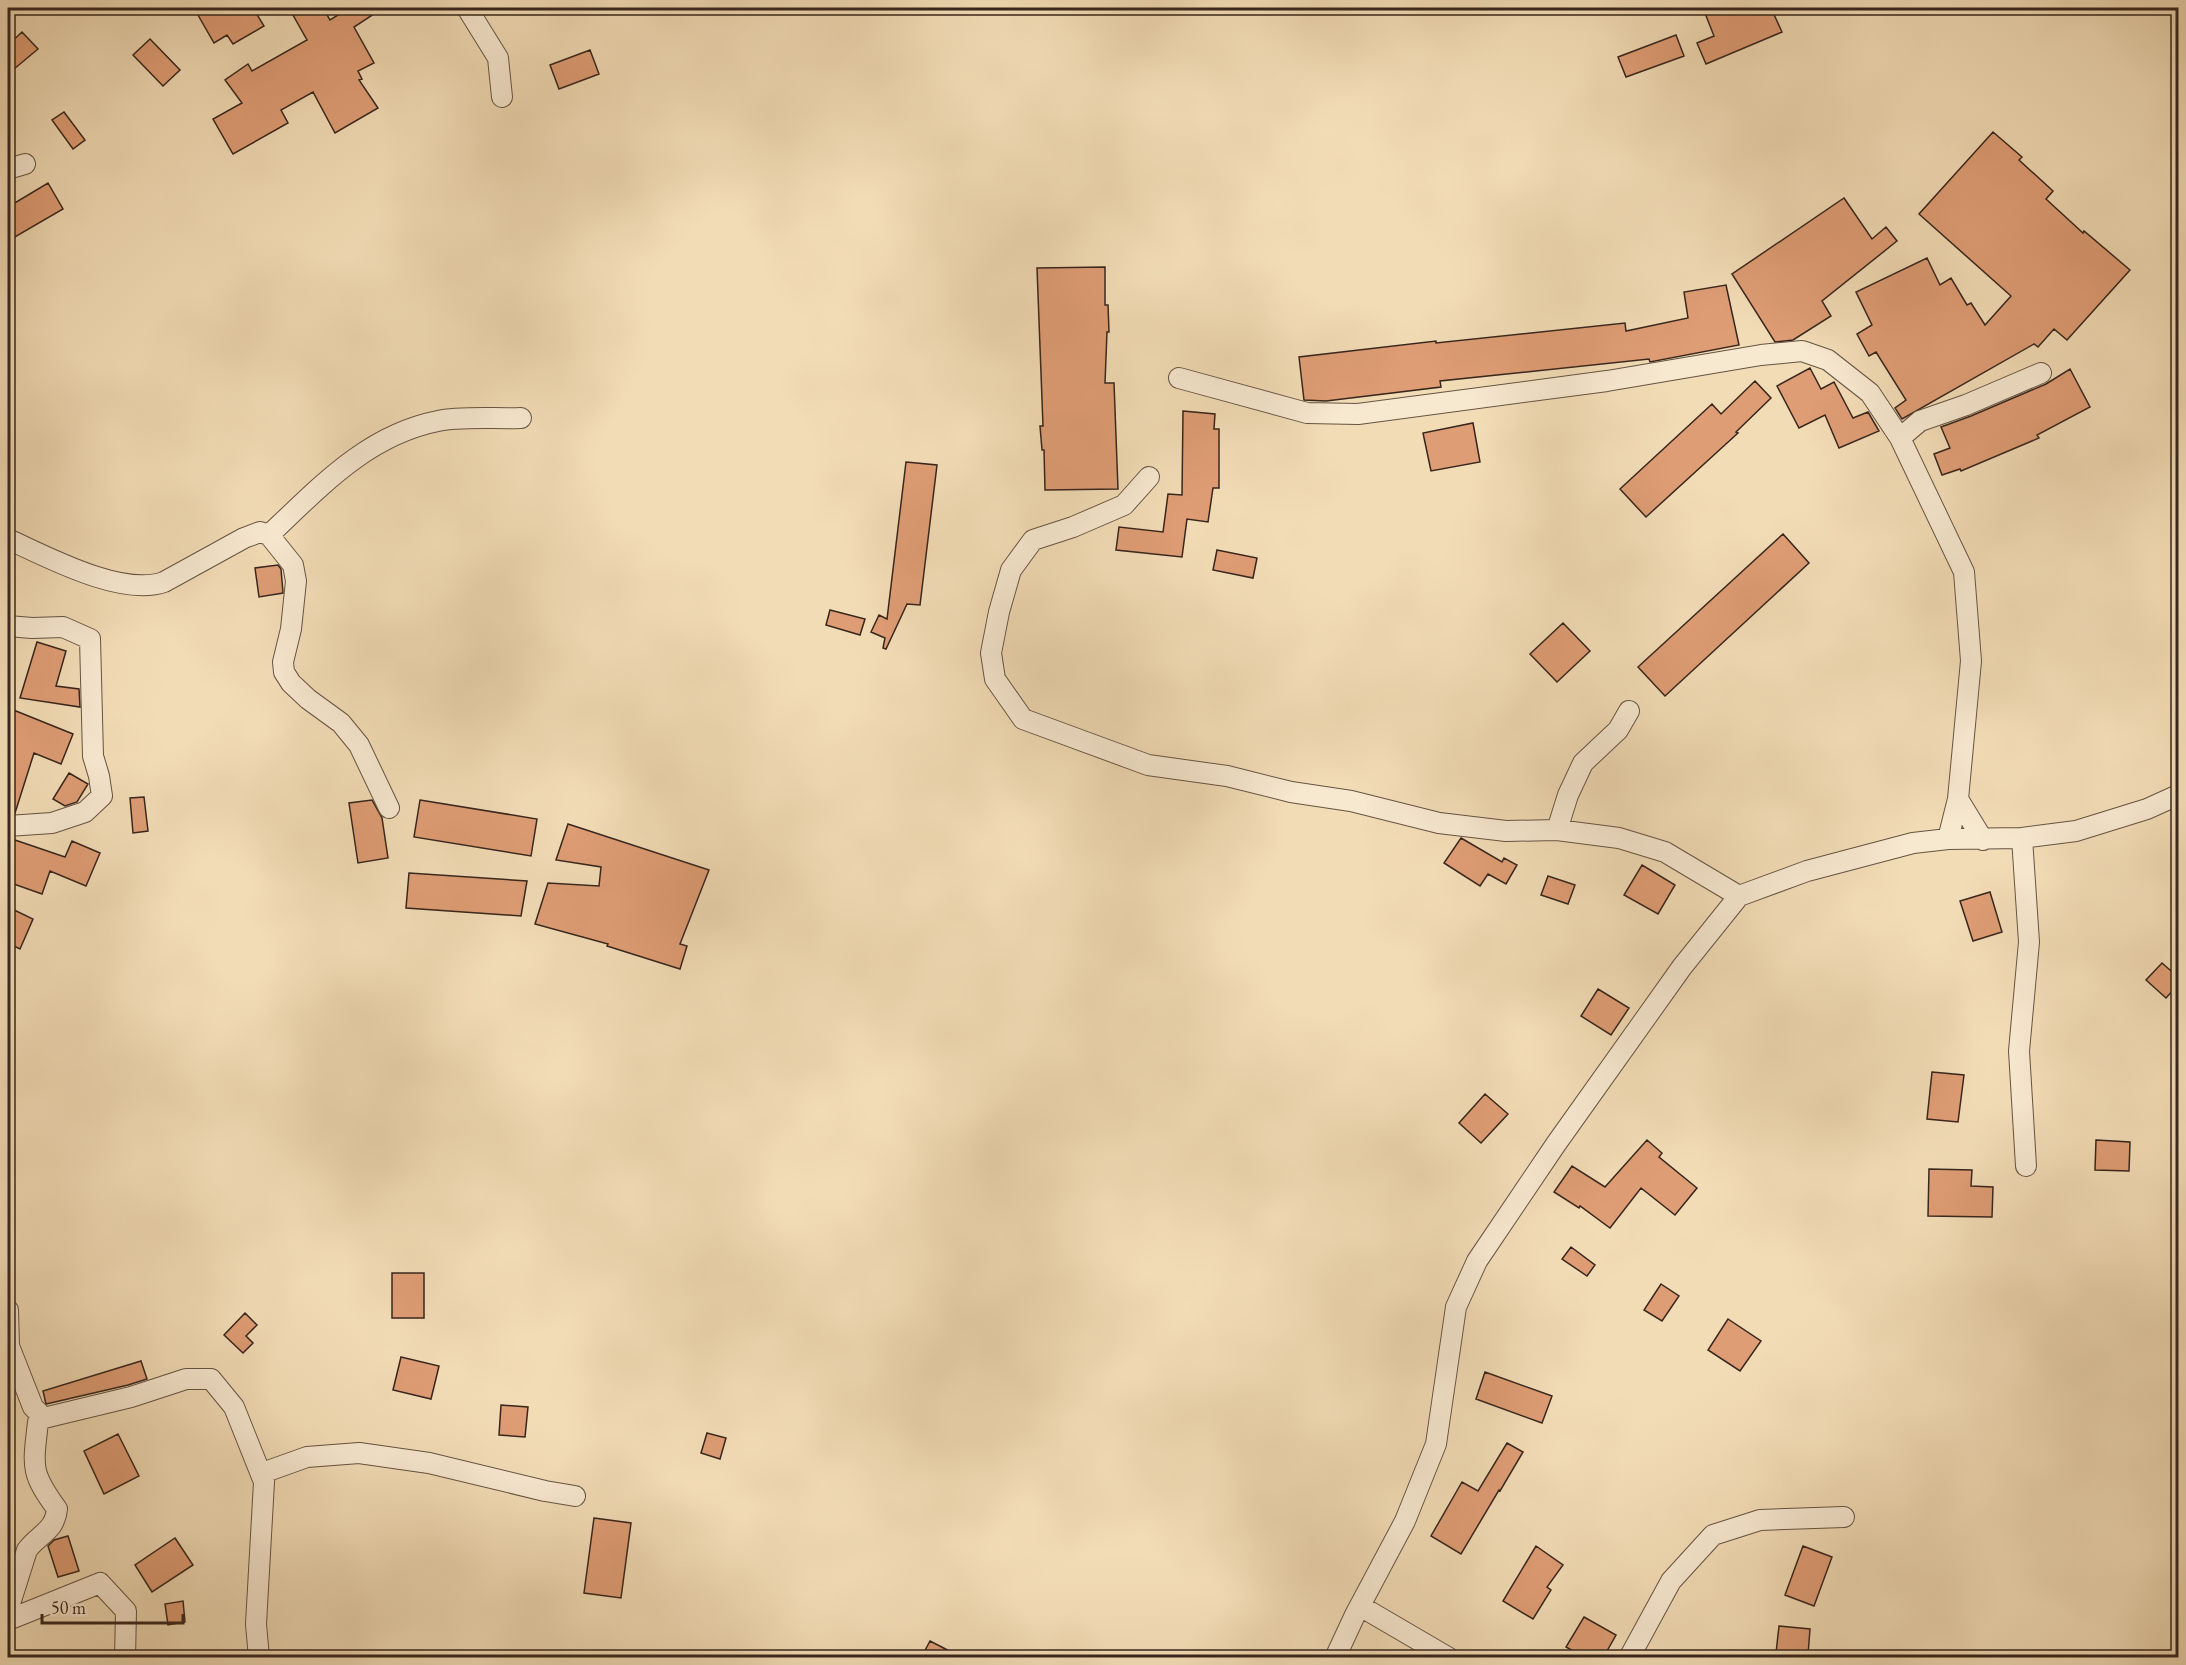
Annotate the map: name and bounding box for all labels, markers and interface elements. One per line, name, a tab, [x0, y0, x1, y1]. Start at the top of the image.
scale bar	[42, 1587, 183, 1625]
text: 50 m	[51, 1596, 86, 1619]

